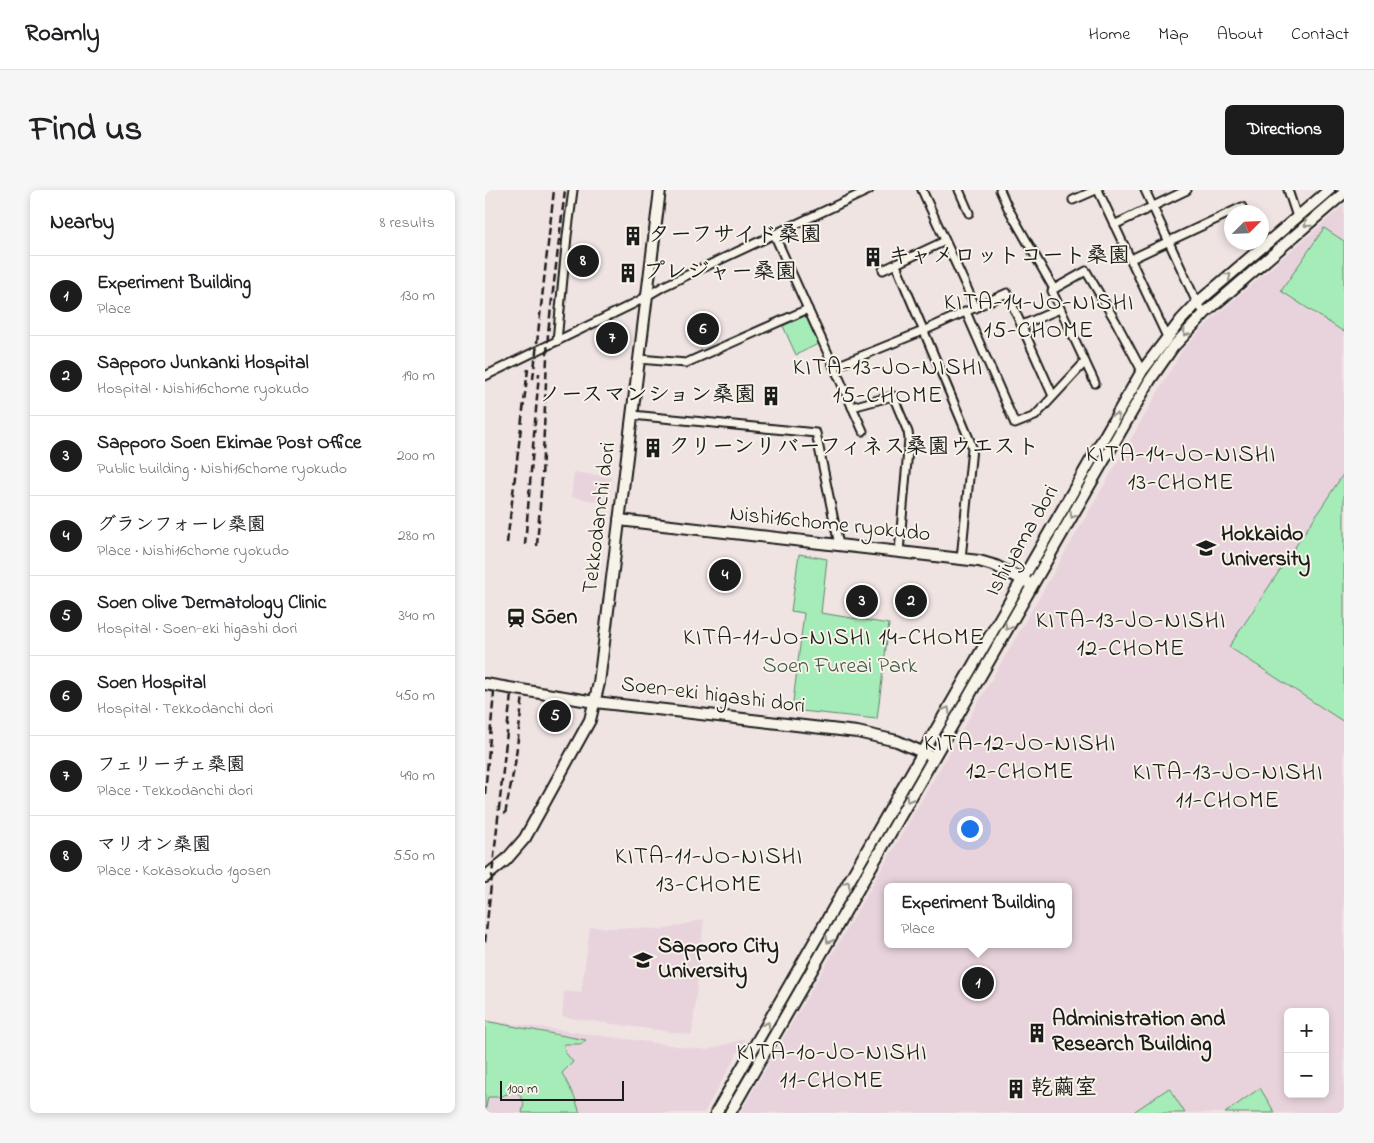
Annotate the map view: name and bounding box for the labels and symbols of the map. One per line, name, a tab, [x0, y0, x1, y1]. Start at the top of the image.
north arrow	[1224, 205, 1269, 250]
one-way arrow	[1304, 219, 1313, 227]
place label: ターフサイド桑園	[648, 220, 822, 252]
building icon: ターフサイド桑園	[622, 225, 644, 247]
place label: キャメロットコート桑園	[888, 241, 1130, 273]
pin: 8	[567, 242, 599, 280]
building icon: キャメロットコート桑園	[862, 246, 884, 268]
place label: プレジャー桑園	[643, 257, 797, 289]
building icon: プレジャー桑園	[617, 262, 639, 284]
one-way arrow	[1222, 273, 1231, 282]
district label: KITA-14-JO-NISHI 15-CHOME	[944, 286, 1134, 349]
pin: 6	[687, 310, 719, 348]
pin: 7	[596, 319, 628, 357]
one-way arrow	[1183, 327, 1192, 336]
district label: KITA-13-JO-NISHI 15-CHOME	[793, 351, 983, 414]
place label: ノースマンション桑園	[539, 380, 756, 412]
building icon: ノースマンション桑園	[760, 385, 782, 407]
one-way arrow	[1110, 412, 1120, 421]
place label: クリーンリバーフィネス桑園ウエスト	[668, 432, 1039, 464]
building icon: クリーンリバーフィネス桑園ウエスト	[642, 437, 664, 459]
district label: KITA-14-JO-NISHI 13-CHOME	[1086, 438, 1276, 501]
street label: Tekkodanchi dori	[575, 440, 625, 596]
street label: Ishiyama dori	[978, 479, 1069, 603]
street label: Nishi16chome ryokudo	[728, 499, 932, 552]
one-way arrow	[1069, 509, 1079, 518]
place label: Hokkaido University	[1221, 519, 1310, 577]
school or university icon: Hokkaido University	[1195, 537, 1217, 559]
pin: 4	[709, 556, 741, 594]
pin: 3	[846, 582, 878, 620]
pin: 2	[895, 582, 927, 620]
place label: Sōen	[531, 602, 577, 634]
district label: KITA-13-JO-NISHI 12-CHOME	[1036, 604, 1226, 667]
station icon: Sōen	[505, 607, 527, 629]
district label: KITA-11-JO-NISHI 14-CHOME	[683, 621, 985, 656]
one-way arrow	[1004, 622, 1014, 631]
park label: Soen Fureai Park	[763, 651, 918, 683]
street label: Soen-eki higashi dori	[619, 669, 807, 724]
pin: 5	[539, 697, 571, 735]
one-way arrow	[941, 706, 951, 715]
district label: KITA-12-JO-NISHI 12-CHOME	[924, 727, 1116, 790]
district label: KITA-13-JO-NISHI 11-CHOME	[1133, 756, 1323, 819]
one-way arrow	[906, 794, 916, 803]
your location	[957, 816, 983, 842]
district label: KITA-11-JO-NISHI 13-CHOME	[615, 840, 803, 903]
one-way arrow	[841, 881, 851, 890]
place label: Sapporo City University	[658, 931, 779, 989]
one-way arrow	[825, 935, 835, 944]
school or university icon: Sapporo City University	[632, 949, 654, 971]
pin: 1	[962, 964, 994, 1002]
place label: Administration and Research Building	[1052, 1004, 1226, 1062]
one-way arrow	[760, 1022, 770, 1031]
building icon: Administration and Research Building	[1026, 1022, 1048, 1044]
district label: KITA-10-JO-NISHI 11-CHOME	[736, 1036, 928, 1099]
place label: 乾繭室	[1031, 1073, 1097, 1105]
scale bar	[500, 1078, 624, 1101]
building icon: 乾繭室	[1005, 1078, 1027, 1100]

